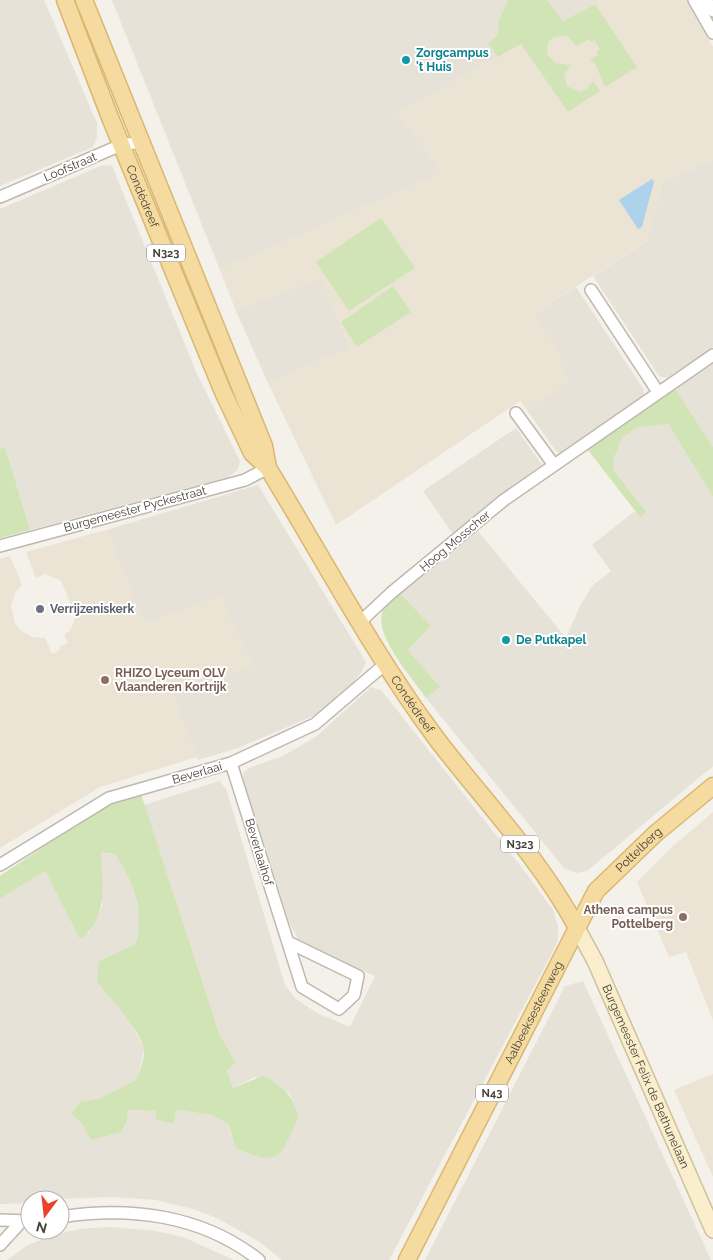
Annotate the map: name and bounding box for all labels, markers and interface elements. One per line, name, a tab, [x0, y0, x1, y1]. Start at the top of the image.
place label: Zorgcampus 't Huis	[416, 46, 489, 74]
marker: Zorgcampus 't Huis	[400, 54, 412, 66]
street label: Loofstraat	[41, 150, 99, 184]
street label: Condédreef	[123, 163, 162, 231]
road number: N323	[147, 244, 185, 262]
street label: Burgemeester Pyckestraat	[62, 483, 208, 535]
street label: Hoog Mosscher	[417, 507, 494, 574]
place label: Verrijzeniskerk	[50, 602, 134, 616]
marker: Verrijzeniskerk	[34, 603, 46, 615]
place label: De Putkapel	[516, 633, 586, 647]
marker: De Putkapel	[500, 634, 512, 646]
place label: RHIZO Lyceum OLV Vlaanderen Kortrijk	[115, 666, 227, 694]
street label: Condédreef	[388, 673, 437, 736]
marker: RHIZO Lyceum OLV Vlaanderen Kortrijk	[99, 674, 111, 686]
street label: Beverlaai	[170, 759, 224, 787]
street label: Beverlaaihof	[242, 817, 276, 888]
street label: Pottelberg	[613, 824, 665, 875]
road number: N323	[501, 836, 539, 852]
place label: Athena campus Pottelberg	[583, 903, 673, 931]
marker: Athena campus Pottelberg	[677, 911, 689, 923]
street label: Aalbeeksesteenweg	[502, 959, 566, 1066]
street label: Burgemeester Felix de Bethunelaan	[599, 982, 692, 1171]
road number: N43	[476, 1084, 508, 1102]
north arrow	[20, 1190, 70, 1240]
text: N	[34, 1218, 49, 1237]

